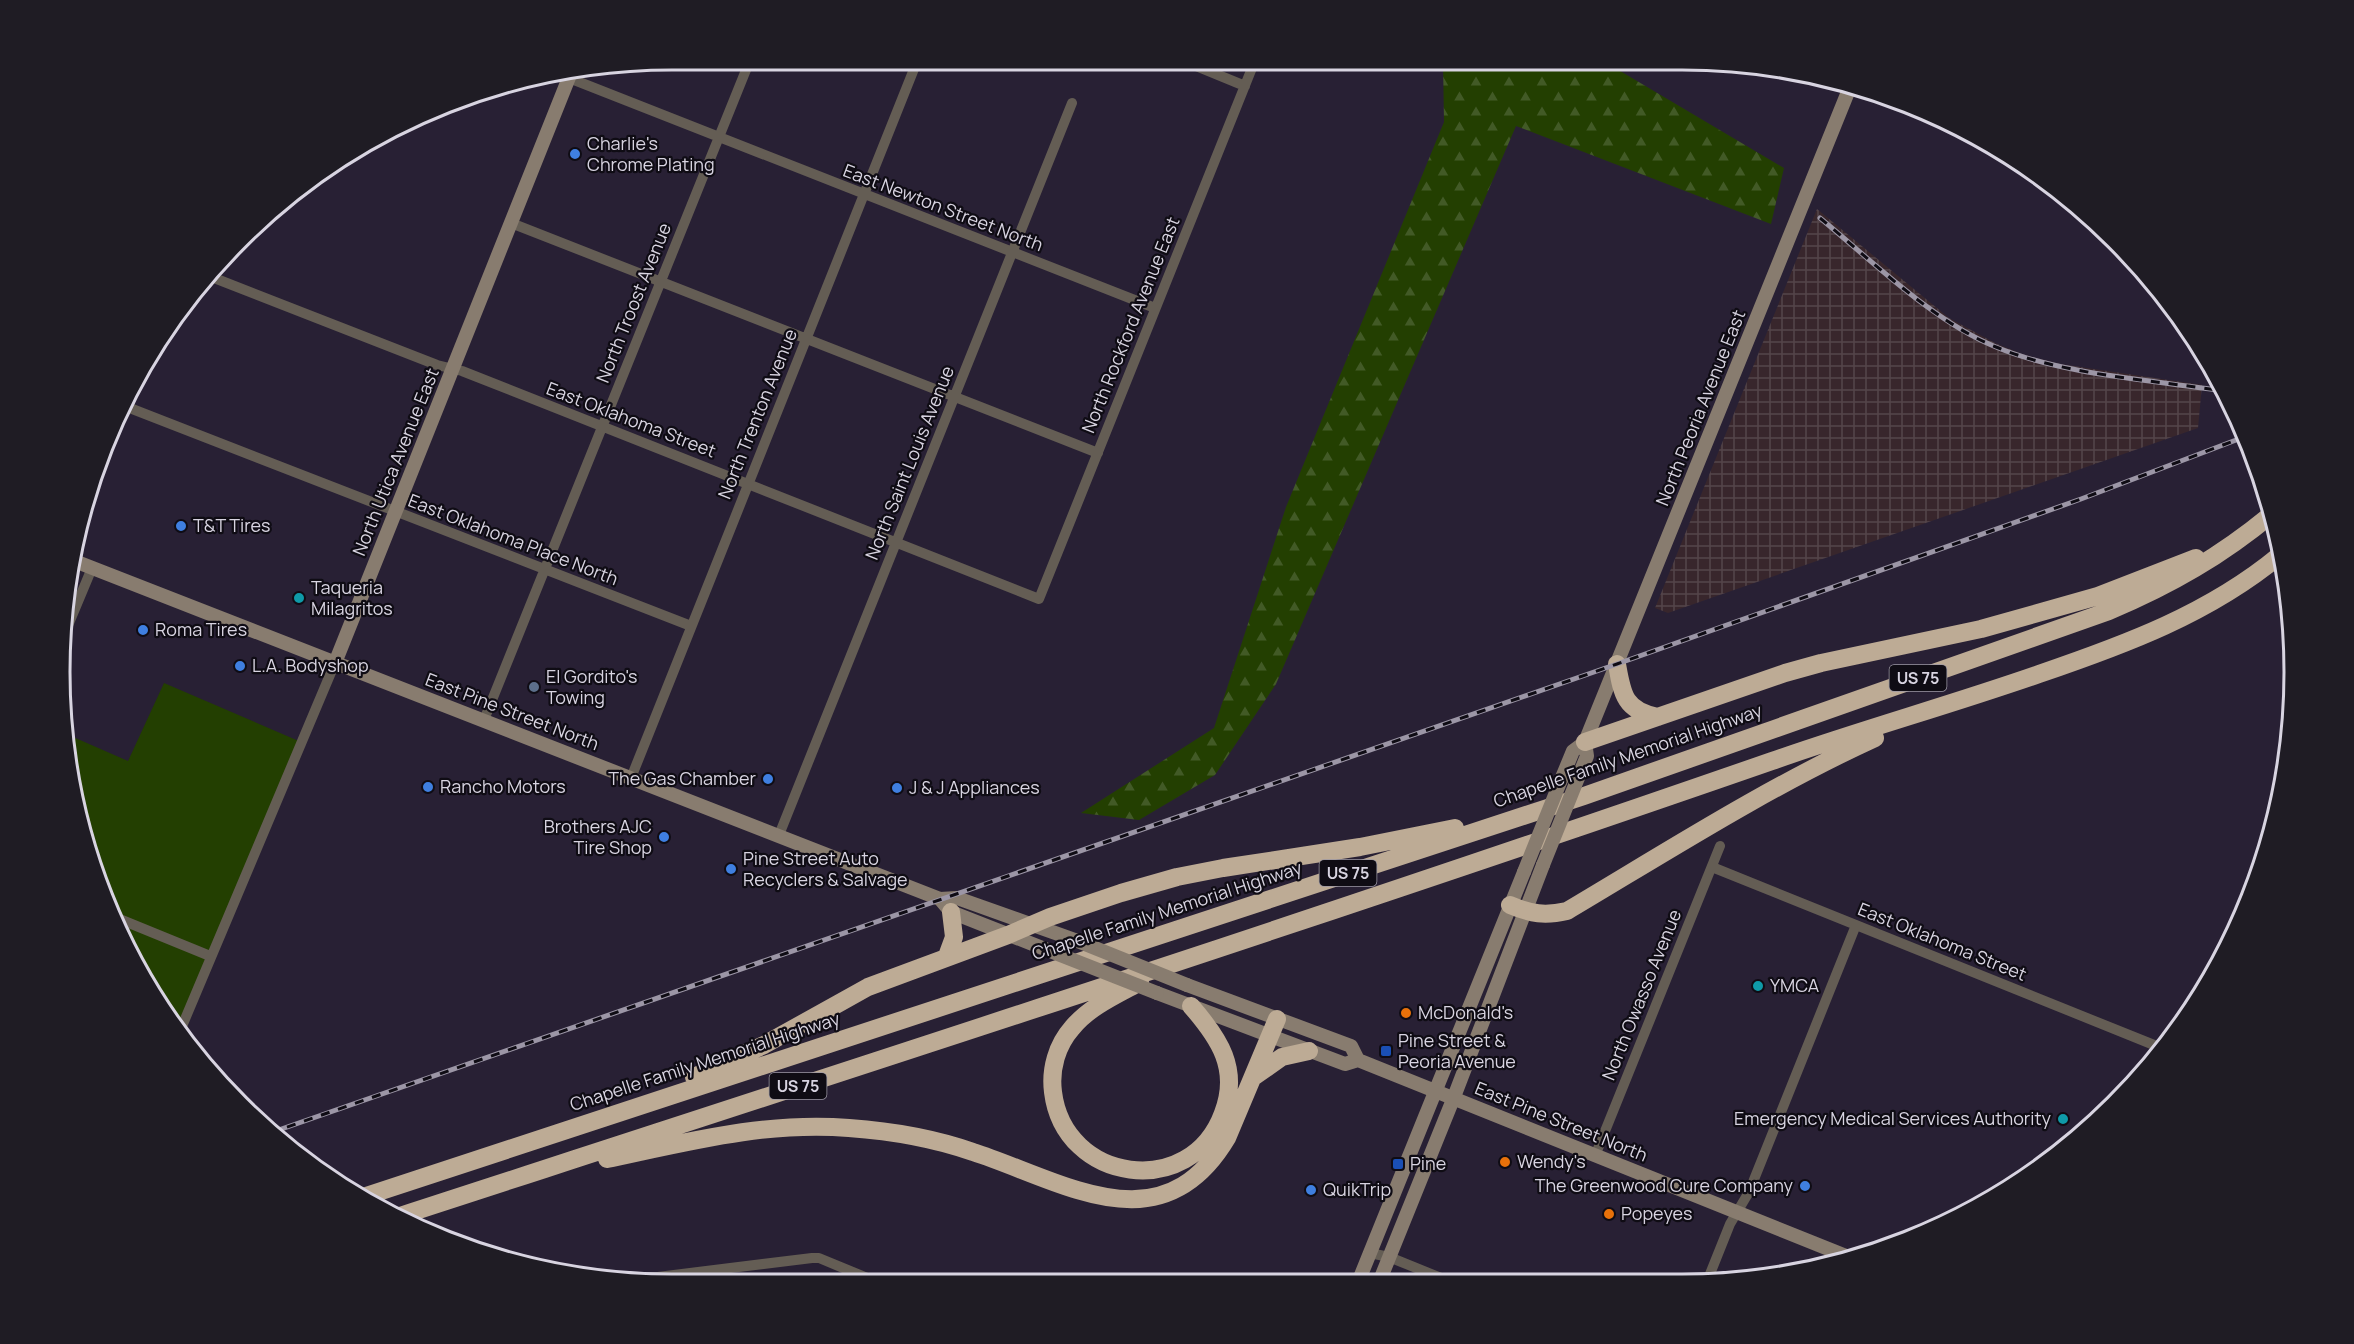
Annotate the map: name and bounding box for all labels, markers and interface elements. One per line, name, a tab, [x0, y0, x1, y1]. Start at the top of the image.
place label: Charlie's Chrome Plating	[587, 131, 715, 176]
marker: Charlie's Chrome Plating	[568, 147, 582, 161]
street label: East Newton Street North	[840, 158, 1047, 256]
street label: North Rockford Avenue East	[1076, 213, 1185, 436]
street label: North Troost Avenue	[590, 219, 676, 386]
street label: North Peoria Avenue East	[1650, 306, 1750, 509]
street label: North Trenton Avenue	[712, 325, 802, 502]
street label: North Saint Louis Avenue	[859, 362, 959, 563]
street label: North Utica Avenue East	[346, 364, 444, 559]
street label: East Oklahoma Street	[543, 376, 720, 462]
street label: East Oklahoma Place North	[405, 488, 622, 590]
place label: T&T Tires	[193, 513, 270, 537]
marker: T&T Tires	[174, 519, 188, 533]
place label: Taqueria Milagritos	[311, 575, 393, 620]
marker: Taqueria Milagritos	[292, 591, 306, 605]
place label: Roma Tires	[155, 617, 247, 641]
marker: Roma Tires	[136, 623, 150, 637]
place label: L.A. Bodyshop	[252, 653, 369, 677]
marker: L.A. Bodyshop	[233, 659, 247, 673]
place label: El Gordito's Towing	[546, 664, 637, 709]
road number: US 75	[1890, 665, 1946, 691]
street label: East Pine Street North	[422, 667, 603, 755]
marker: El Gordito's Towing	[527, 680, 541, 694]
street label: Chapelle Family Memorial Highway	[1490, 698, 1766, 812]
place label: The Gas Chamber	[608, 766, 757, 790]
marker: The Gas Chamber	[761, 772, 775, 786]
place label: Rancho Motors	[440, 774, 566, 798]
place label: J & J Appliances	[909, 775, 1040, 799]
marker: Rancho Motors	[421, 780, 435, 794]
marker: J & J Appliances	[890, 781, 904, 795]
place label: Brothers AJC Tire Shop	[544, 814, 652, 859]
marker: Brothers AJC Tire Shop	[657, 830, 671, 844]
place label: Pine Street Auto Recyclers & Salvage	[743, 846, 908, 891]
street label: Chapelle Family Memorial Highway	[1029, 855, 1305, 965]
road number: US 75	[1320, 860, 1376, 886]
marker: Pine Street Auto Recyclers & Salvage	[724, 862, 738, 876]
street label: East Oklahoma Street	[1855, 896, 2030, 986]
street label: North Owasso Avenue	[1596, 906, 1686, 1084]
place label: YMCA	[1770, 973, 1820, 997]
marker: YMCA	[1751, 979, 1765, 993]
place label: McDonald's	[1418, 1000, 1513, 1024]
street label: Chapelle Family Memorial Highway	[567, 1006, 843, 1116]
marker: McDonald's	[1399, 1006, 1413, 1020]
place label: Pine Street & Peoria Avenue	[1398, 1028, 1516, 1073]
marker: Pine Street & Peoria Avenue	[1379, 1044, 1393, 1058]
road number: US 75	[770, 1073, 826, 1099]
street label: East Pine Street North	[1471, 1075, 1651, 1167]
place label: Emergency Medical Services Authority	[1734, 1106, 2051, 1130]
marker: Emergency Medical Services Authority	[2056, 1112, 2070, 1126]
place label: Wendy's	[1517, 1149, 1586, 1173]
place label: Pine	[1410, 1151, 1446, 1175]
marker: Wendy's	[1498, 1155, 1512, 1169]
marker: Pine	[1391, 1157, 1405, 1171]
place label: The Greenwood Cure Company	[1535, 1173, 1793, 1197]
place label: QuikTrip	[1323, 1177, 1391, 1201]
marker: The Greenwood Cure Company	[1798, 1179, 1812, 1193]
marker: QuikTrip	[1304, 1183, 1318, 1197]
place label: Popeyes	[1621, 1201, 1693, 1225]
marker: Popeyes	[1602, 1207, 1616, 1221]

